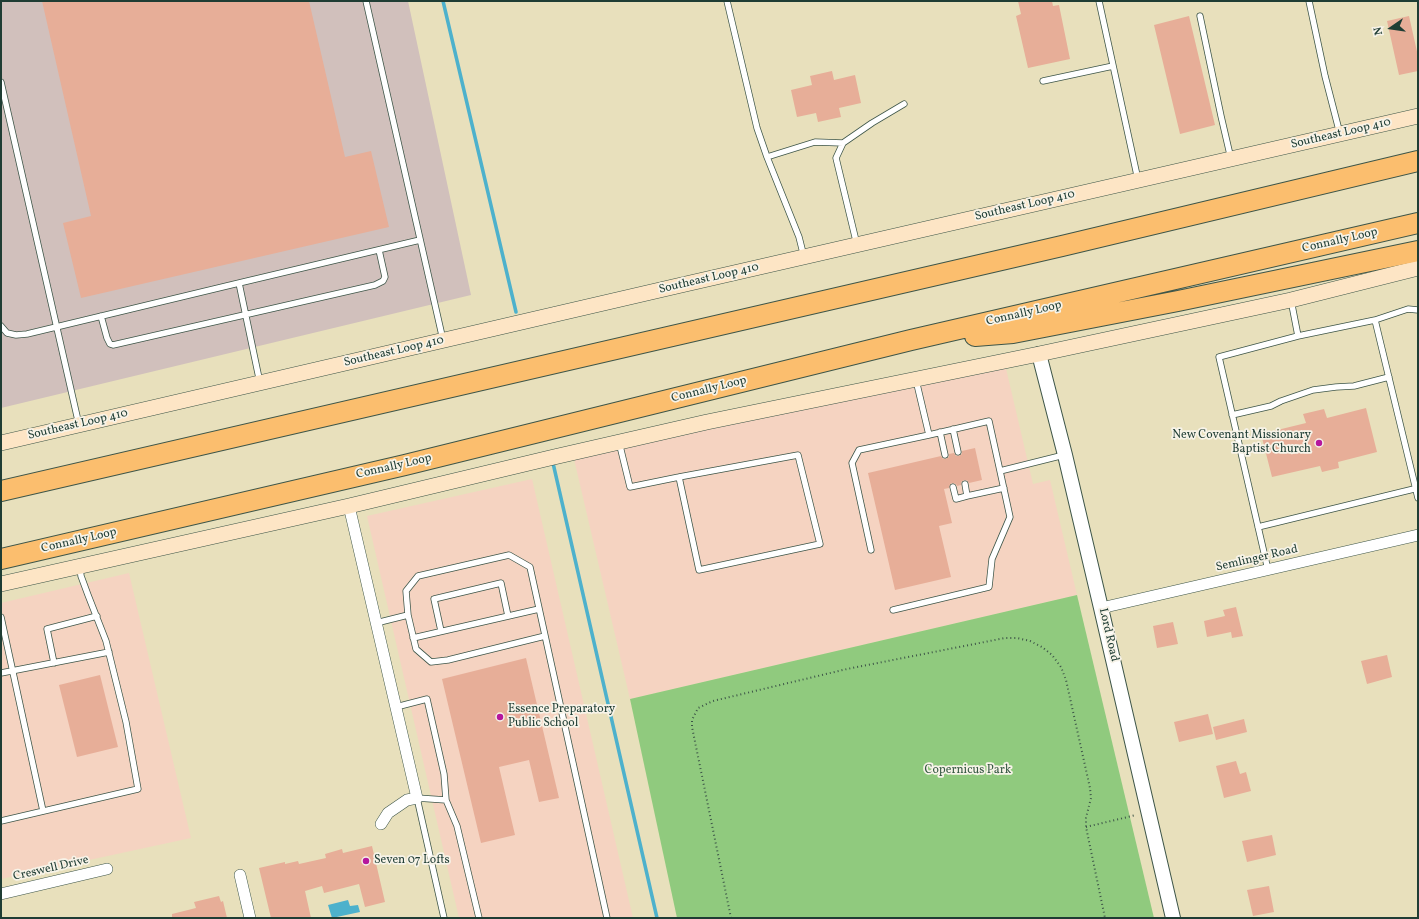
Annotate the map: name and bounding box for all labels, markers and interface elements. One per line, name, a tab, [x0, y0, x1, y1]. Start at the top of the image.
north arrow	[1371, 8, 1411, 48]
text: N	[1371, 25, 1387, 36]
street label: Southeast Loop 410	[1290, 115, 1392, 153]
street label: Southeast Loop 410	[974, 187, 1076, 225]
street label: Connally Loop	[1301, 225, 1379, 257]
street label: Southeast Loop 410	[658, 260, 760, 298]
street label: Connally Loop	[985, 298, 1063, 330]
street label: Southeast Loop 410	[343, 333, 445, 371]
street label: Connally Loop	[670, 374, 748, 406]
street label: Southeast Loop 410	[27, 406, 129, 444]
place label: New Covenant Missionary Baptist Church	[1172, 429, 1311, 457]
marker: New Covenant Missionary Baptist Church	[1314, 438, 1324, 448]
street label: Connally Loop	[355, 451, 433, 483]
street label: Connally Loop	[40, 525, 118, 557]
street label: Semlinger Road	[1215, 543, 1299, 575]
street label: Lord Road	[1095, 607, 1121, 663]
place label: Essence Preparatory Public School	[508, 703, 615, 731]
marker: Essence Preparatory Public School	[495, 712, 505, 722]
park label: Copernicus Park	[925, 764, 1011, 778]
street label: Creswell Drive	[12, 853, 90, 885]
place label: Seven 07 Lofts	[374, 854, 450, 868]
marker: Seven 07 Lofts	[361, 856, 371, 866]

